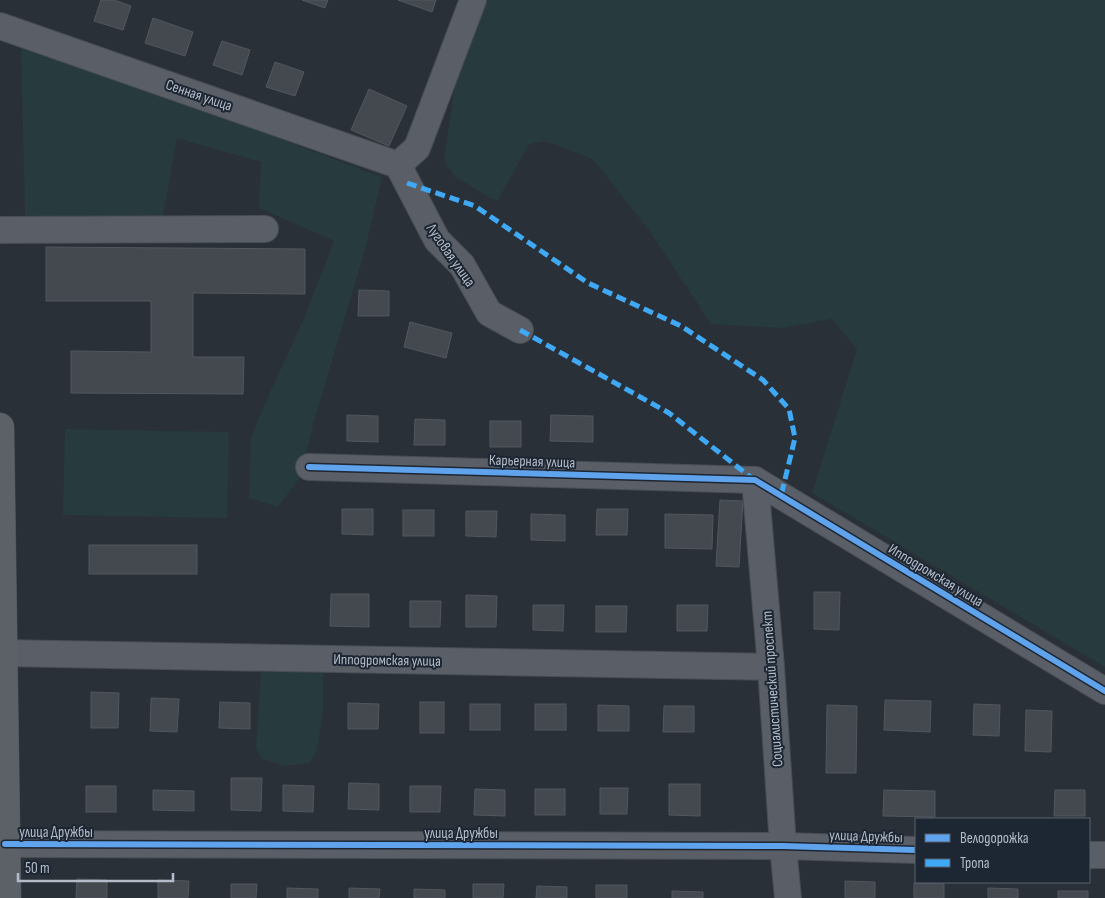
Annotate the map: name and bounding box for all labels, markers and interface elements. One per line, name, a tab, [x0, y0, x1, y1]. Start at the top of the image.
street label: Сенная улица	[163, 75, 235, 116]
street label: Луговая улица	[421, 219, 479, 291]
street label: Карьерная улица	[489, 451, 576, 473]
street label: Ипподромская улица	[885, 540, 987, 611]
street label: Социалистический проспект	[758, 610, 787, 768]
street label: Ипподромская улица	[333, 650, 441, 671]
legend	[915, 818, 1090, 883]
street label: улица Дружбы	[19, 823, 93, 842]
street label: улица Дружбы	[424, 824, 498, 843]
street label: улица Дружбы	[829, 826, 903, 847]
text: Велодорожка	[960, 829, 1029, 848]
scale bar	[18, 850, 172, 882]
text: Тропа	[960, 854, 990, 873]
text: 50 m	[25, 859, 50, 878]

